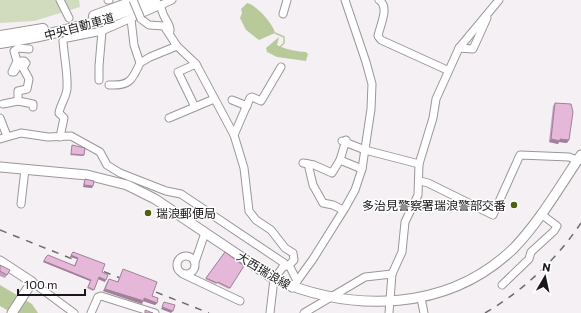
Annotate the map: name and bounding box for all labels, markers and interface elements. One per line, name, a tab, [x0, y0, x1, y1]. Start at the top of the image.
street label: 中央自動車道	[42, 10, 116, 42]
place label: 多治見警察署瑞浪警部交番	[362, 198, 506, 212]
marker: 多治見警察署瑞浪警部交番	[509, 200, 519, 210]
place label: 瑞浪郵便局	[156, 206, 216, 220]
marker: 瑞浪郵便局	[143, 208, 153, 218]
street label: 大西瑞浪線	[235, 249, 293, 291]
north arrow	[525, 257, 565, 297]
text: N	[542, 260, 552, 274]
scale bar	[18, 271, 85, 297]
text: 100 m	[24, 277, 58, 291]

